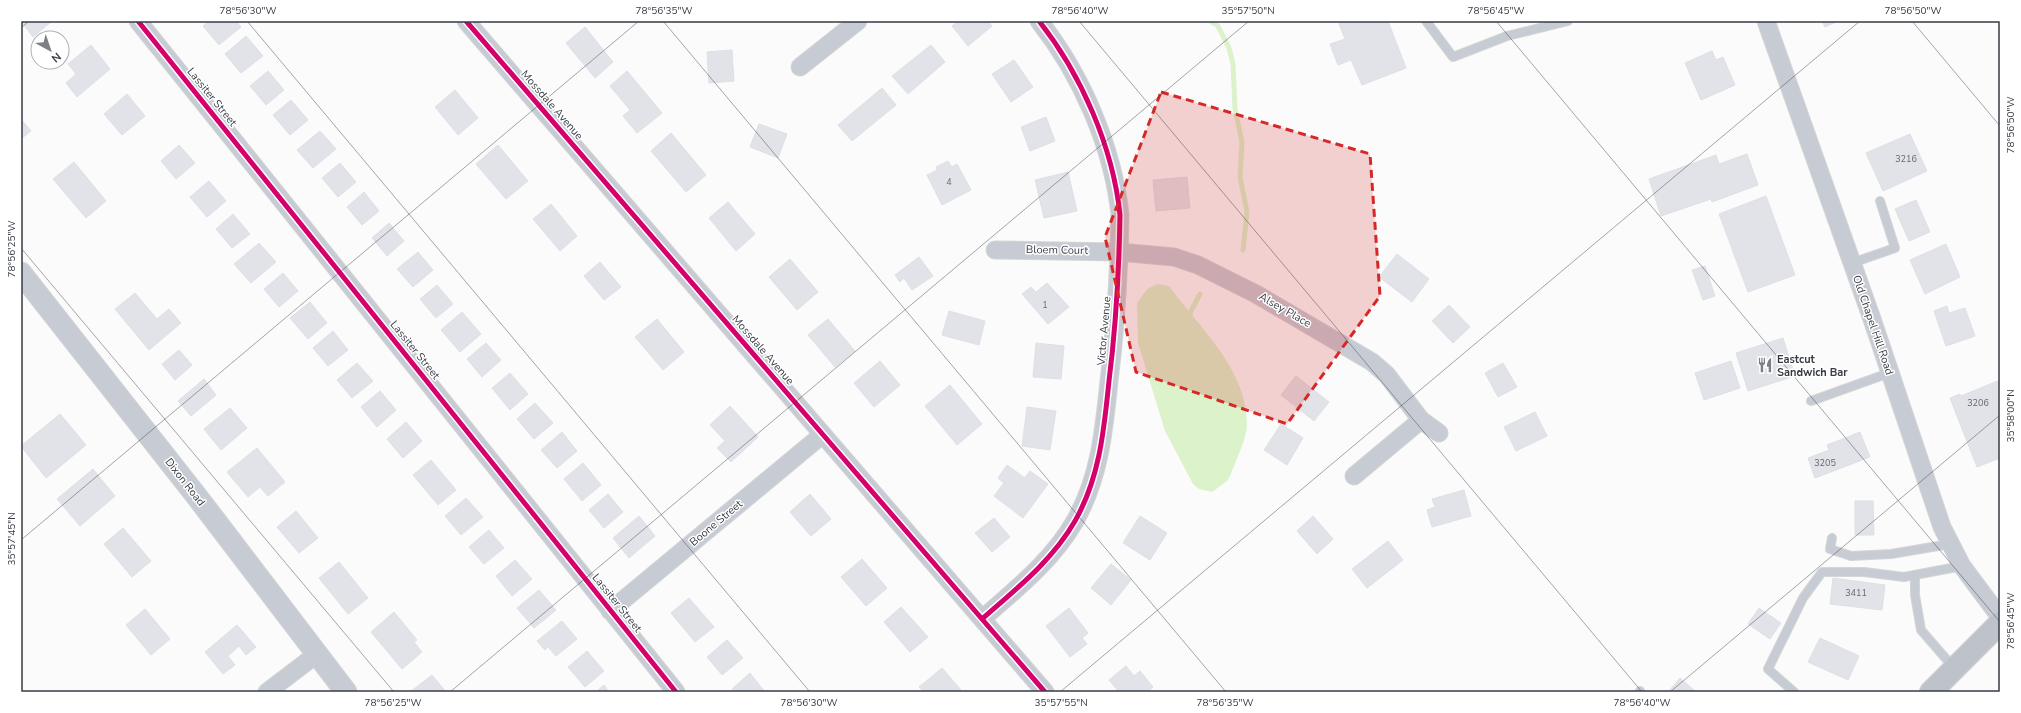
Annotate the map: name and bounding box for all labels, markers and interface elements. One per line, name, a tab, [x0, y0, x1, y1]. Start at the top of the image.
text: 78°56'30"W	[220, 4, 276, 18]
text: 78°56'35"W	[636, 4, 692, 18]
text: 78°56'40"W	[1052, 4, 1108, 18]
text: 35°57'50"N	[1221, 4, 1275, 18]
text: 78°56'45"W	[1468, 4, 1524, 18]
text: 78°56'50"W	[1885, 4, 1941, 18]
north arrow	[30, 30, 70, 70]
text: N	[48, 49, 64, 66]
street label: Lassiter Street	[184, 65, 240, 130]
street label: Mossdale Avenue	[518, 67, 587, 143]
text: 78°56'50"W	[2004, 97, 2018, 153]
house number: 3216	[1895, 153, 1917, 165]
house number: 4	[946, 176, 952, 188]
text: 78°56'25"W	[5, 221, 19, 277]
street label: Bloem Court	[1026, 242, 1088, 258]
street label: Old Chapel Hill Road	[1849, 273, 1897, 377]
street label: Alsey Place	[1256, 289, 1314, 331]
street label: Victor Avenue	[1093, 296, 1115, 367]
house number: 1	[1042, 299, 1048, 311]
street label: Mossdale Avenue	[729, 312, 798, 388]
street label: Lassiter Street	[387, 318, 443, 383]
place label: Eastcut Sandwich Bar	[1777, 352, 1848, 380]
restaurant icon: Eastcut Sandwich Bar	[1756, 356, 1774, 374]
text: 35°58'00"N	[2004, 389, 2018, 443]
house number: 3206	[1967, 397, 1989, 409]
street label: Dixon Road	[161, 455, 209, 509]
house number: 3205	[1814, 457, 1836, 469]
street label: Boone Street	[686, 496, 746, 550]
text: 35°57'45"N	[5, 512, 19, 566]
street label: Lassiter Street	[589, 571, 645, 636]
house number: 3411	[1845, 587, 1867, 599]
text: 78°56'45"W	[2004, 593, 2018, 649]
text: 78°56'25"W	[365, 696, 421, 710]
text: 78°56'30"W	[781, 696, 837, 710]
text: 35°57'55"N	[1034, 696, 1088, 710]
text: 78°56'35"W	[1197, 696, 1253, 710]
text: 78°56'40"W	[1614, 696, 1670, 710]

